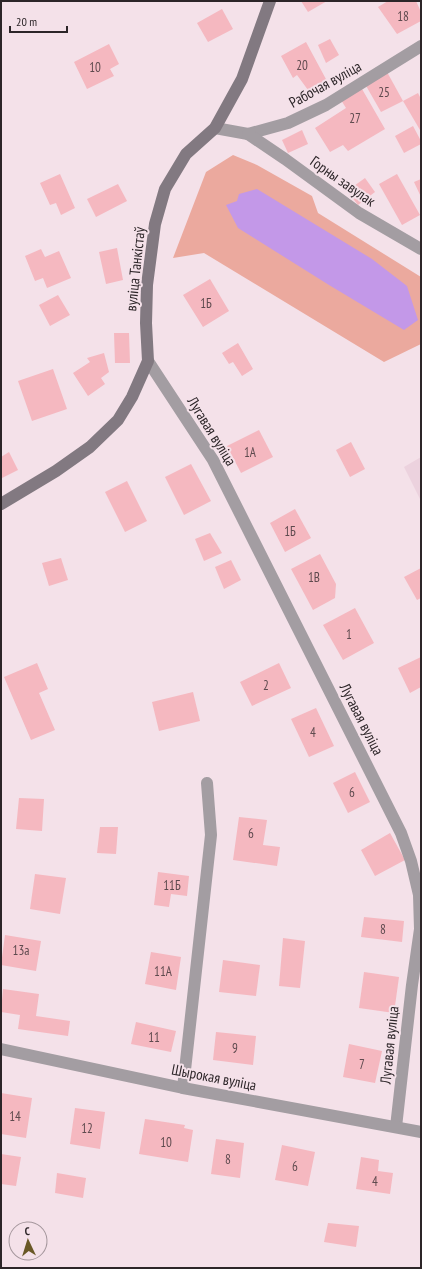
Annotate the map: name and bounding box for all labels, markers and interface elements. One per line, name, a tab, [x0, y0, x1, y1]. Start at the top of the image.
scale bar	[10, 8, 67, 34]
house number: 18	[397, 8, 409, 25]
text: 20 m	[16, 14, 37, 29]
street label: Рабочая вуліца	[286, 56, 364, 112]
house number: 20	[296, 57, 308, 74]
house number: 10	[89, 59, 101, 76]
house number: 25	[378, 84, 390, 101]
house number: 27	[349, 110, 361, 127]
street label: Горны завулак	[307, 152, 380, 211]
street label: вуліца Танкістаў	[121, 225, 149, 312]
house number: 1Б	[200, 295, 212, 312]
street label: Лугавая вуліца	[183, 392, 241, 469]
house number: 1А	[244, 444, 257, 461]
house number: 1Б	[284, 523, 296, 540]
house number: 1В	[308, 569, 320, 586]
house number: 1	[346, 626, 352, 643]
house number: 2	[263, 677, 269, 694]
street label: Лугавая вуліца	[335, 679, 388, 758]
house number: 4	[310, 724, 316, 741]
house number: 6	[349, 784, 355, 801]
house number: 6	[248, 825, 254, 842]
house number: 11Б	[163, 877, 181, 894]
house number: 8	[380, 921, 386, 938]
house number: 13а	[13, 942, 29, 959]
house number: 11А	[154, 963, 173, 980]
street label: Лугавая вуліца	[375, 1005, 403, 1086]
house number: 11	[148, 1029, 160, 1046]
house number: 9	[232, 1040, 238, 1057]
house number: 7	[359, 1056, 365, 1073]
street label: Шырокая вуліца	[170, 1059, 258, 1095]
house number: 14	[9, 1108, 21, 1125]
house number: 12	[81, 1120, 93, 1137]
house number: 10	[160, 1134, 172, 1151]
house number: 8	[225, 1151, 231, 1168]
house number: 6	[292, 1158, 298, 1175]
house number: 4	[372, 1173, 378, 1190]
north arrow	[8, 1221, 48, 1261]
text: С	[24, 1224, 30, 1238]

